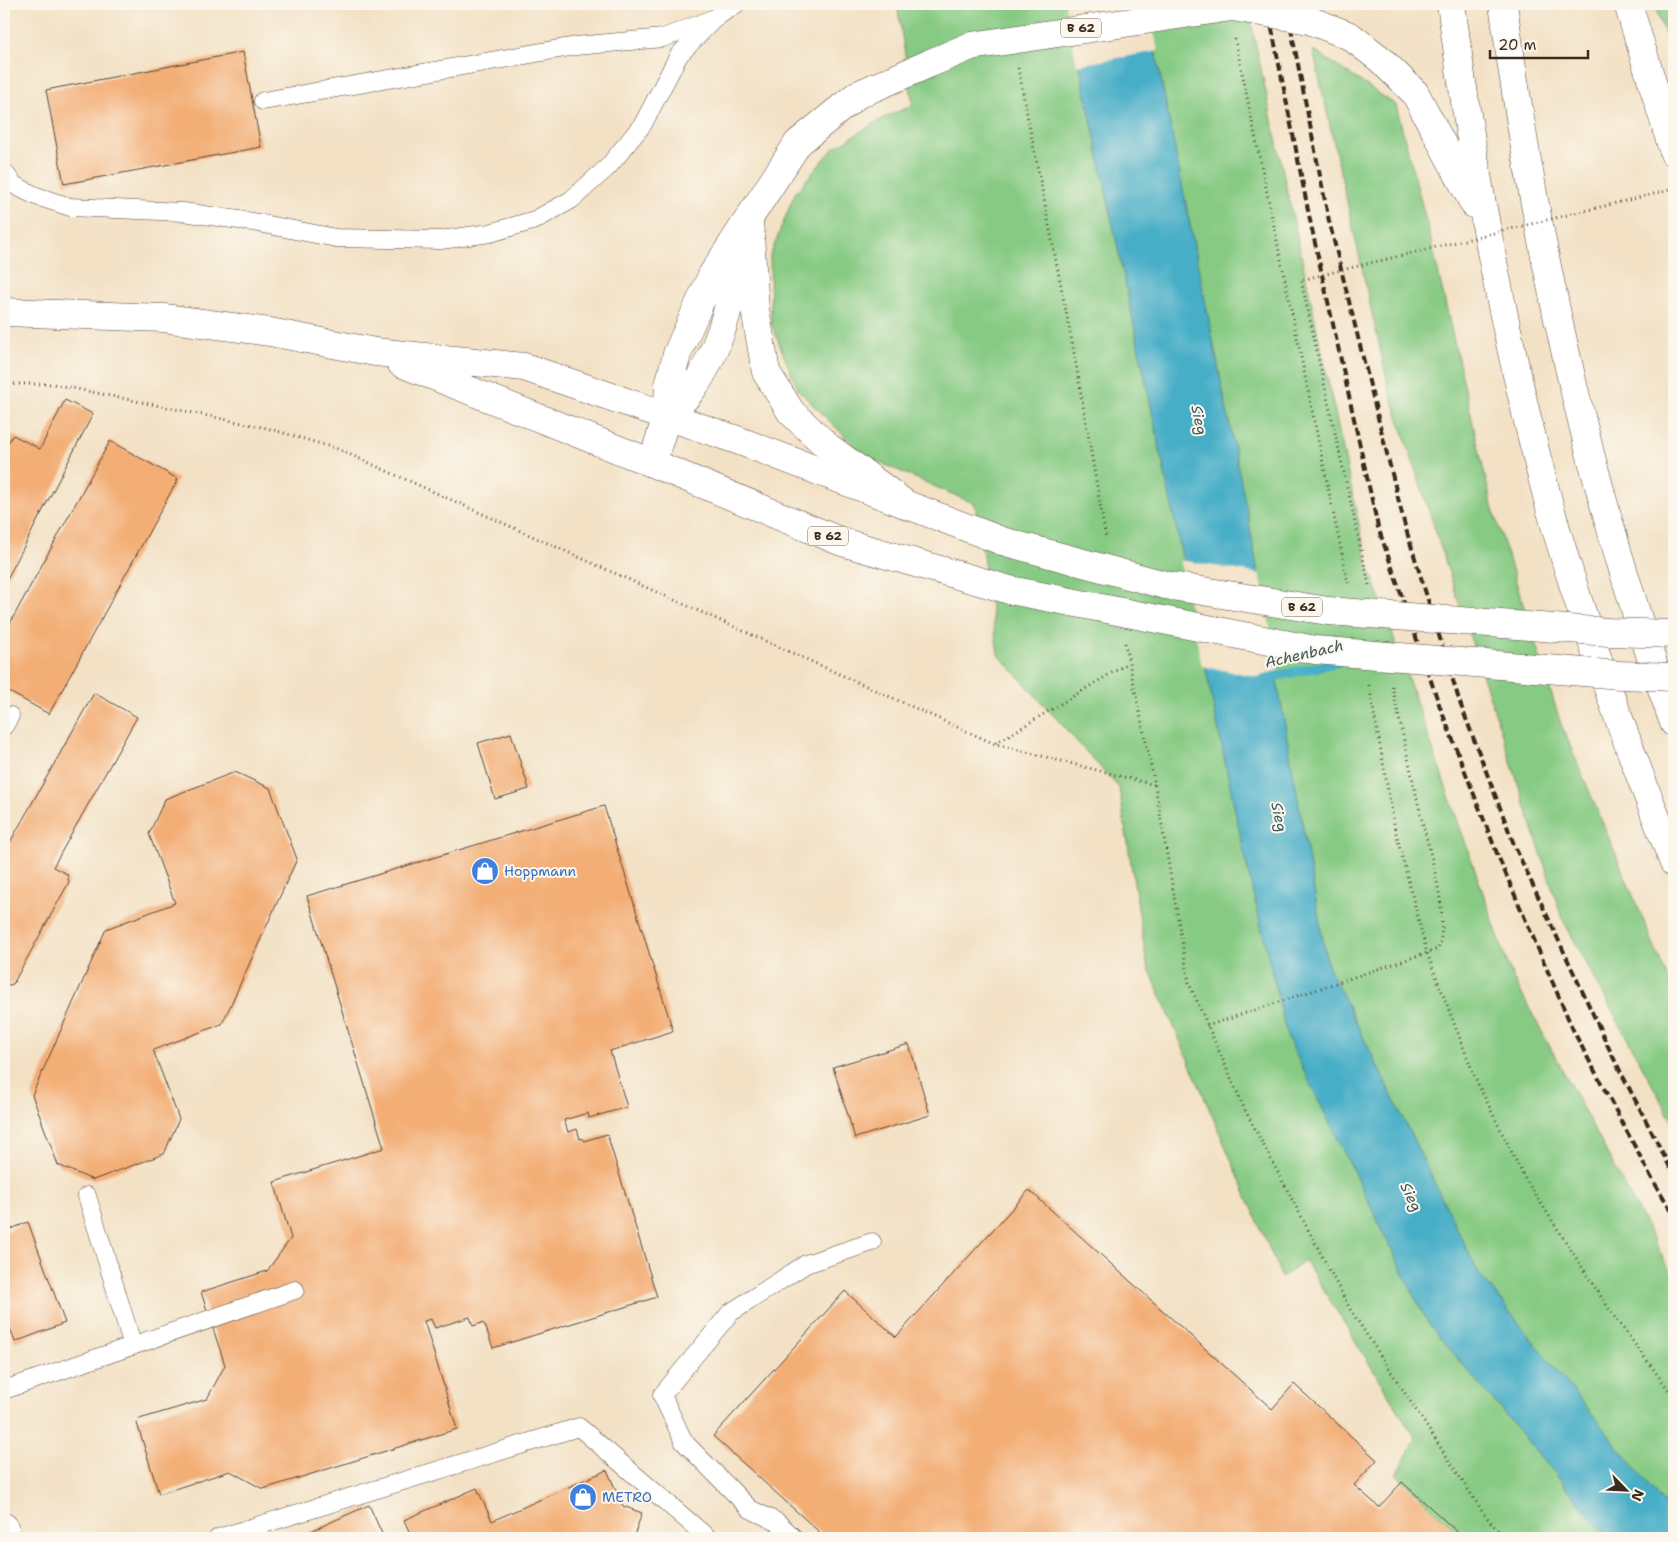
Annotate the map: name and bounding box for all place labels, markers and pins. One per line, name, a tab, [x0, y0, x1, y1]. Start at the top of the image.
shop icon: Hoppmann	[470, 856, 500, 886]
place label: Hoppmann	[504, 862, 577, 880]
shop icon: METRO	[568, 1482, 598, 1512]
place label: METRO	[602, 1488, 652, 1506]

